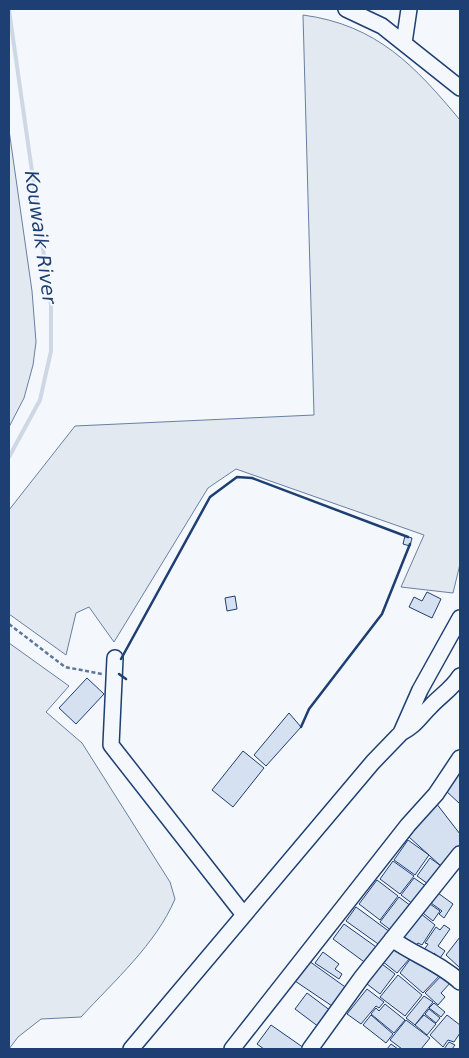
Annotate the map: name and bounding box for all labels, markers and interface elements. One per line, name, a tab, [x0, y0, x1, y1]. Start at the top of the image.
water label: Kouwaik River	[21, 169, 61, 306]

